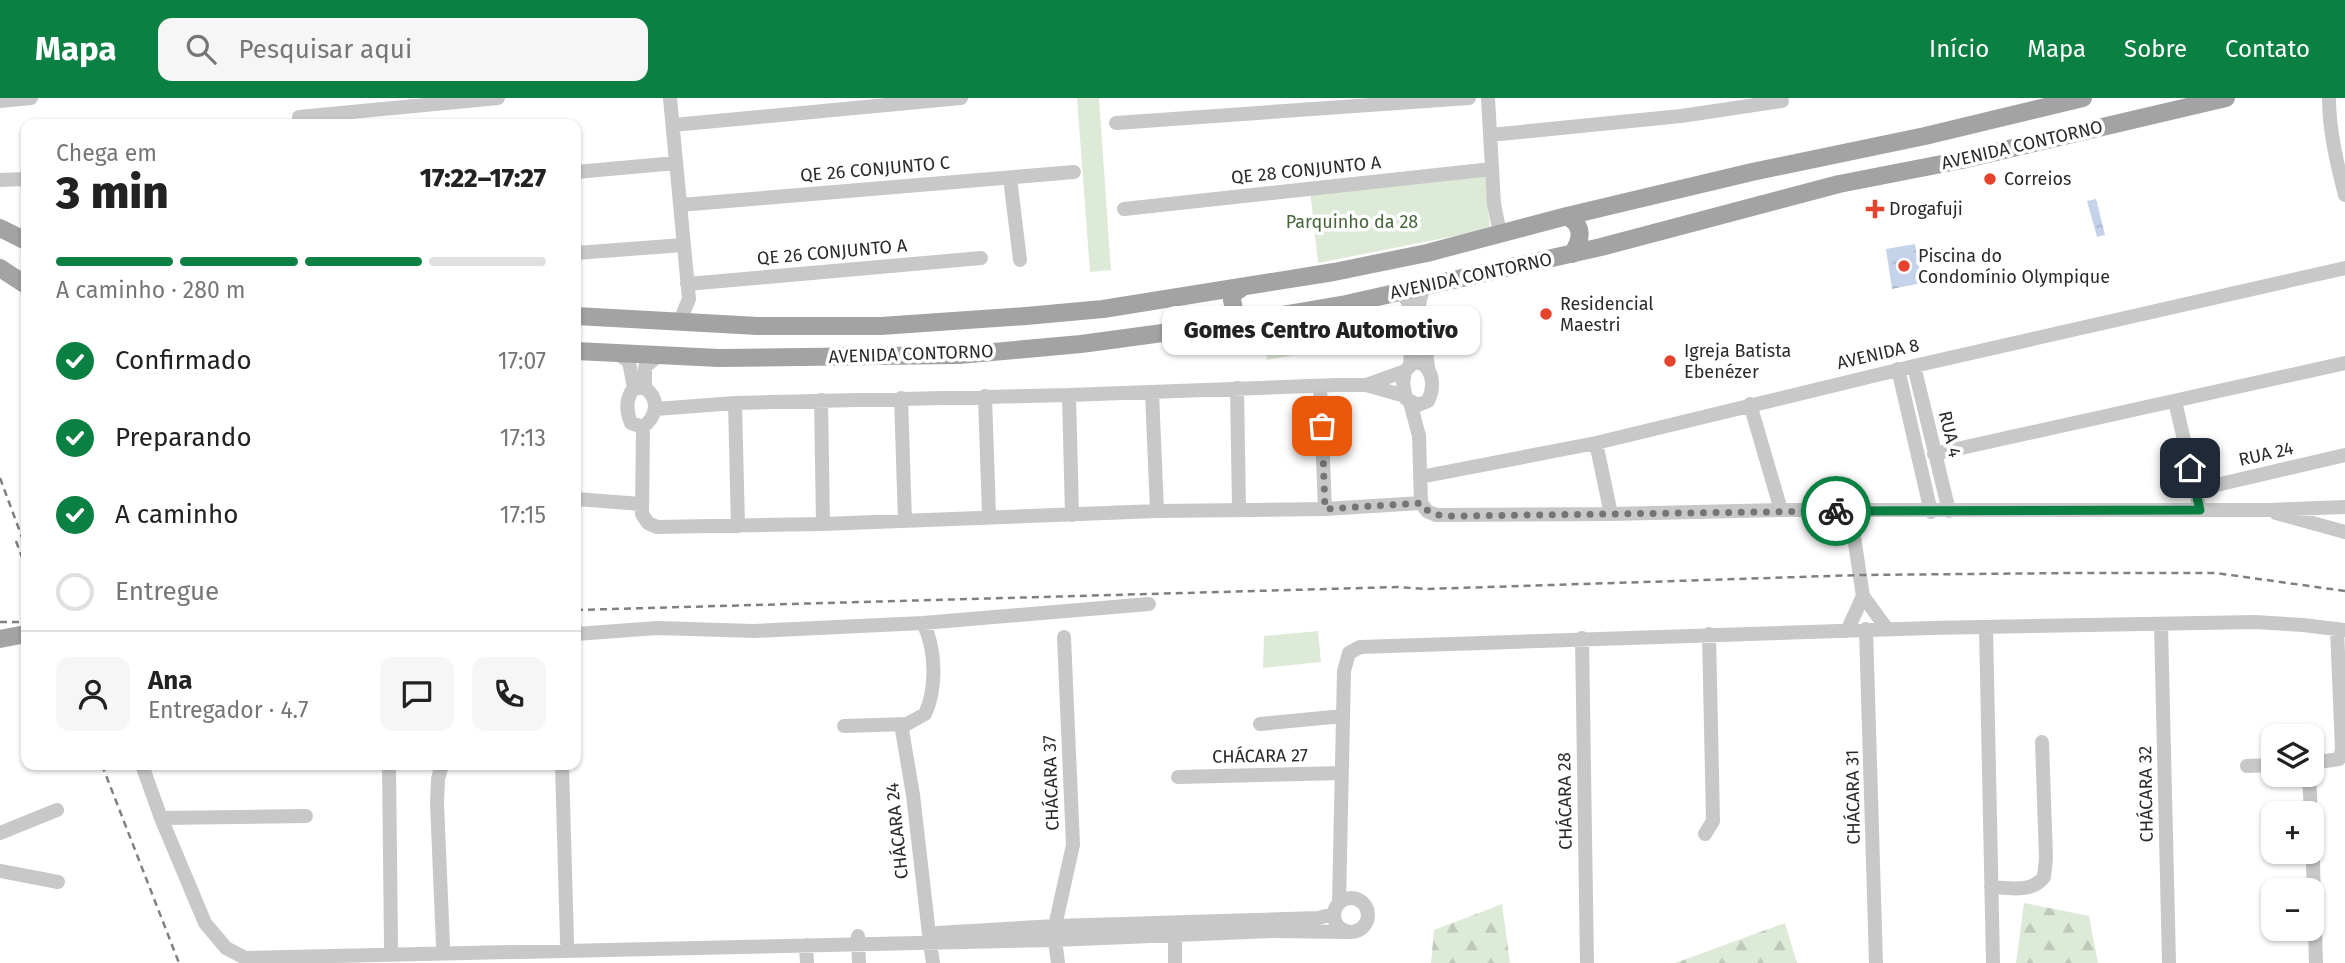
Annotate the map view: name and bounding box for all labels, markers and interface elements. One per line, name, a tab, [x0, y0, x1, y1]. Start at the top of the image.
search box	[158, 18, 648, 81]
text: Mapa	[35, 29, 116, 69]
icon: search	[182, 30, 220, 68]
text: Pesquisar aqui	[238, 34, 412, 65]
text: Início	[1929, 35, 1989, 63]
text: Mapa	[2027, 35, 2086, 63]
text: Sobre	[2124, 35, 2187, 63]
text: Contato	[2225, 35, 2310, 63]
street label: AVENIDA CONTORNO	[1939, 116, 2105, 174]
text: Chega em	[56, 139, 157, 167]
street label: QE 26 CONJUNTO C	[799, 151, 951, 187]
street label: QE 28 CONJUNTO A	[1230, 151, 1383, 189]
text: 17:22–17:27	[420, 163, 546, 194]
text: 3 min	[56, 165, 169, 220]
place label: Correios	[2004, 168, 2071, 190]
marker: Correios	[1982, 171, 1998, 187]
place label: Drogafuji	[1889, 198, 1963, 220]
marker: Drogafuji	[1867, 201, 1883, 217]
park label: Parquinho da 28	[1286, 211, 1418, 233]
street label: QE 26 CONJUNTO A	[756, 234, 909, 270]
place label: Piscina do Condomínio Olympique	[1918, 245, 2110, 288]
street label: AVENIDA CONTORNO	[1388, 248, 1554, 304]
marker: Piscina do Condomínio Olympique	[1896, 258, 1912, 274]
text: A caminho · 280 m	[56, 276, 246, 304]
place label: Residencial Maestri	[1560, 293, 1654, 336]
marker: Residencial Maestri	[1538, 306, 1554, 322]
callout: Gomes Centro Automotivo	[1163, 307, 1481, 356]
text: Gomes Centro Automotivo	[1184, 316, 1458, 344]
street label: AVENIDA 8	[1835, 334, 1921, 374]
street label: AVENIDA CONTORNO	[828, 340, 994, 368]
place label: Igreja Batista Ebenézer	[1684, 340, 1791, 383]
icon: check	[56, 342, 94, 380]
text: Confirmado	[115, 345, 252, 376]
text: 17:07	[498, 347, 546, 375]
marker: Igreja Batista Ebenézer	[1662, 353, 1678, 369]
pin	[1292, 396, 1352, 456]
icon: bag	[1303, 407, 1341, 445]
street label: RUA 4	[1934, 409, 1966, 460]
icon: check	[56, 419, 94, 457]
text: Preparando	[115, 422, 252, 453]
text: 17:13	[500, 424, 546, 452]
street label: RUA 24	[2236, 437, 2296, 471]
pin	[2160, 438, 2220, 498]
icon: home	[2171, 449, 2209, 487]
courier	[1801, 476, 1871, 546]
icon: bike	[1817, 492, 1855, 530]
icon: check	[56, 496, 94, 534]
text: A caminho	[115, 499, 238, 530]
text: 17:15	[500, 501, 546, 529]
text: Entregue	[115, 576, 219, 607]
button: person	[56, 657, 130, 731]
button: chat	[380, 657, 454, 731]
button: phone	[472, 657, 546, 731]
text: Ana	[148, 665, 193, 696]
text: Entregador · 4.7	[148, 696, 308, 724]
map controls	[2261, 724, 2324, 941]
button: layers	[2261, 724, 2324, 787]
street label: CHÁCARA 37	[1037, 735, 1064, 831]
street label: CHÁCARA 27	[1212, 743, 1308, 768]
street label: CHÁCARA 32	[2133, 745, 2158, 842]
street label: CHÁCARA 31	[1840, 749, 1865, 845]
street label: CHÁCARA 28	[1552, 752, 1577, 850]
street label: CHÁCARA 24	[880, 781, 913, 880]
button: +	[2261, 801, 2324, 864]
button: −	[2261, 878, 2324, 941]

